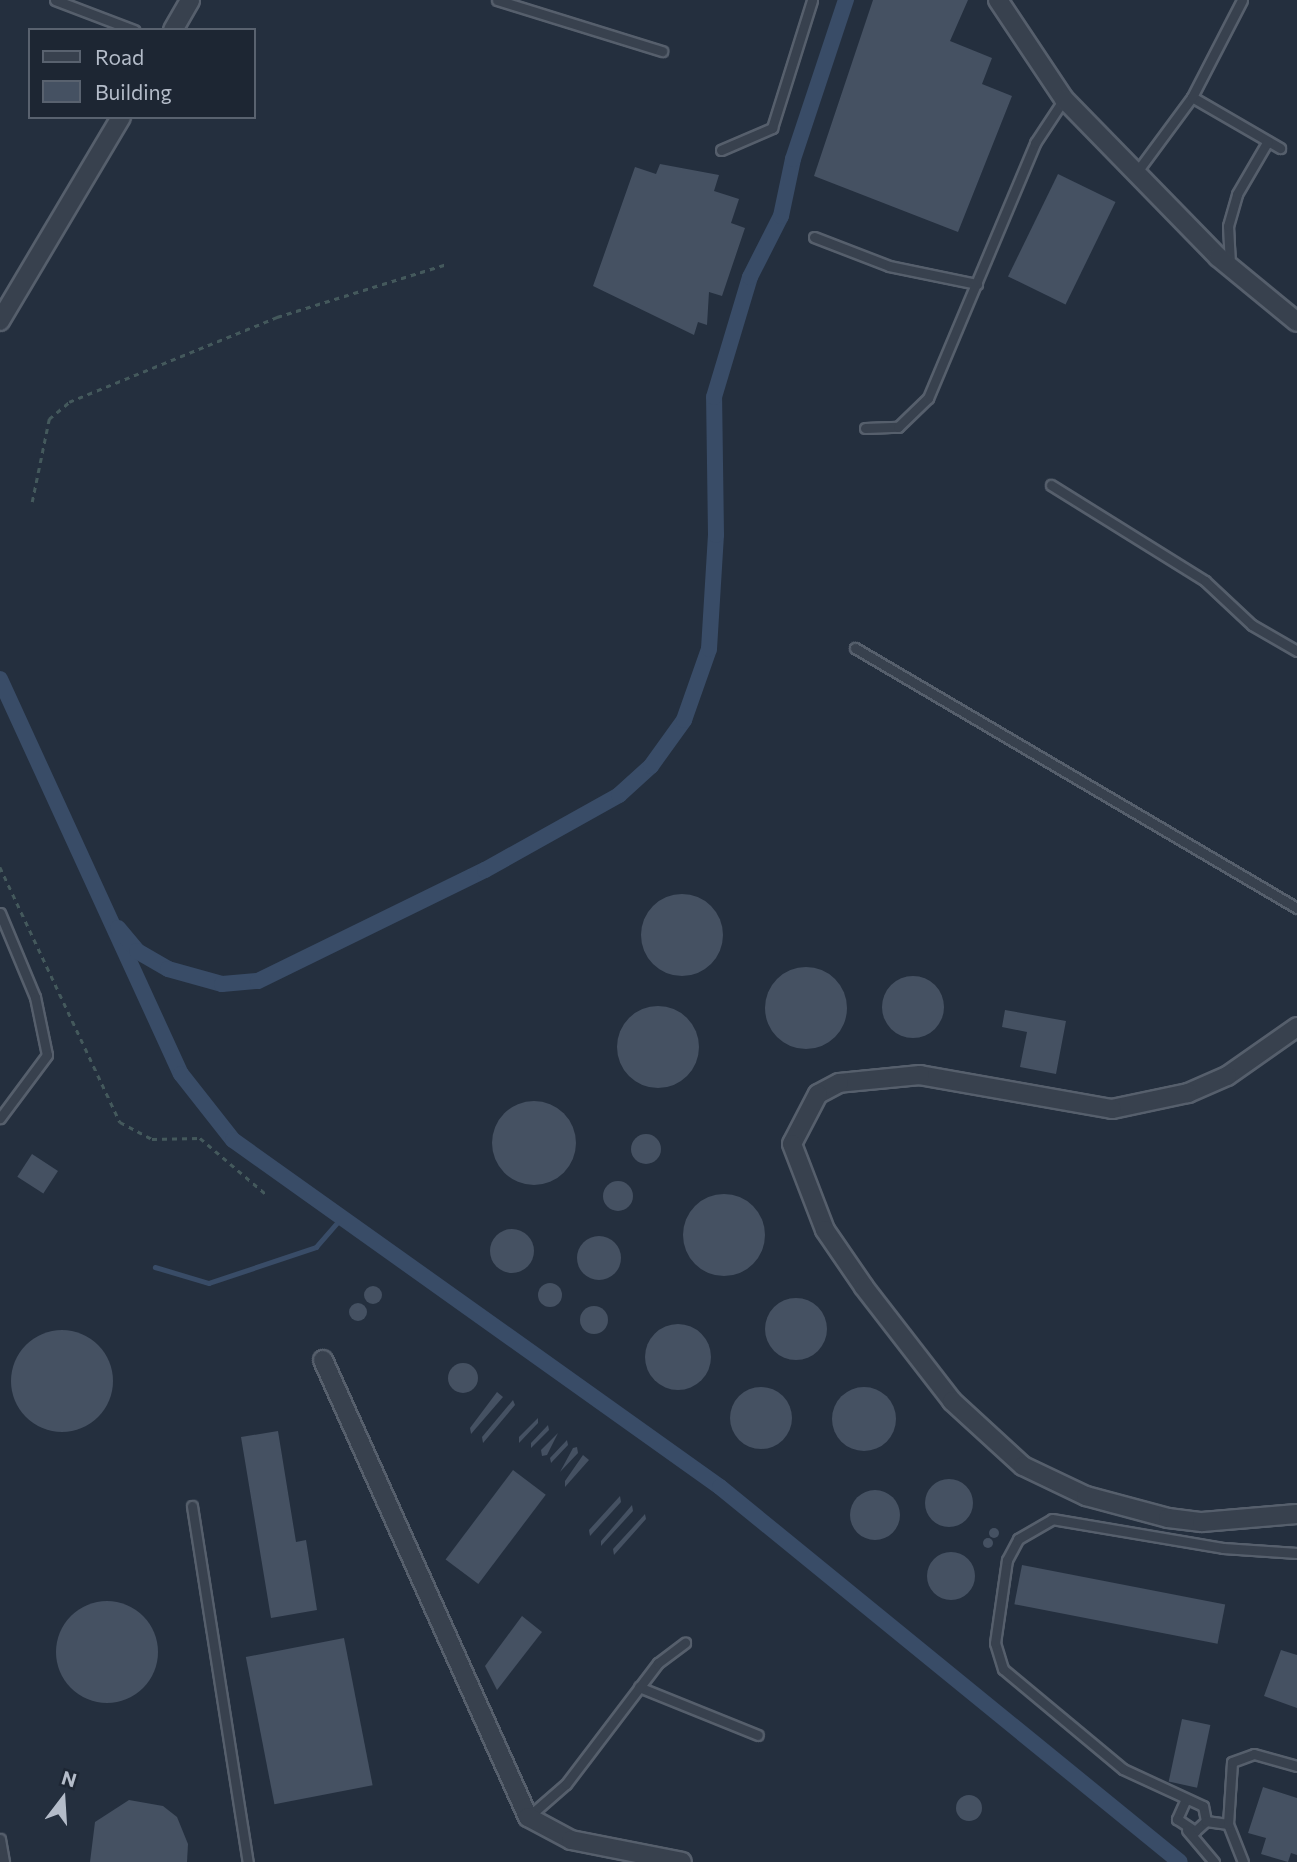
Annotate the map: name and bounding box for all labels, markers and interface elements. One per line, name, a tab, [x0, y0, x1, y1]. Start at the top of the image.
legend	[28, 28, 256, 119]
text: Road	[95, 44, 144, 69]
text: Building	[95, 79, 172, 104]
north arrow	[28, 1764, 98, 1834]
text: N	[59, 1765, 79, 1792]

